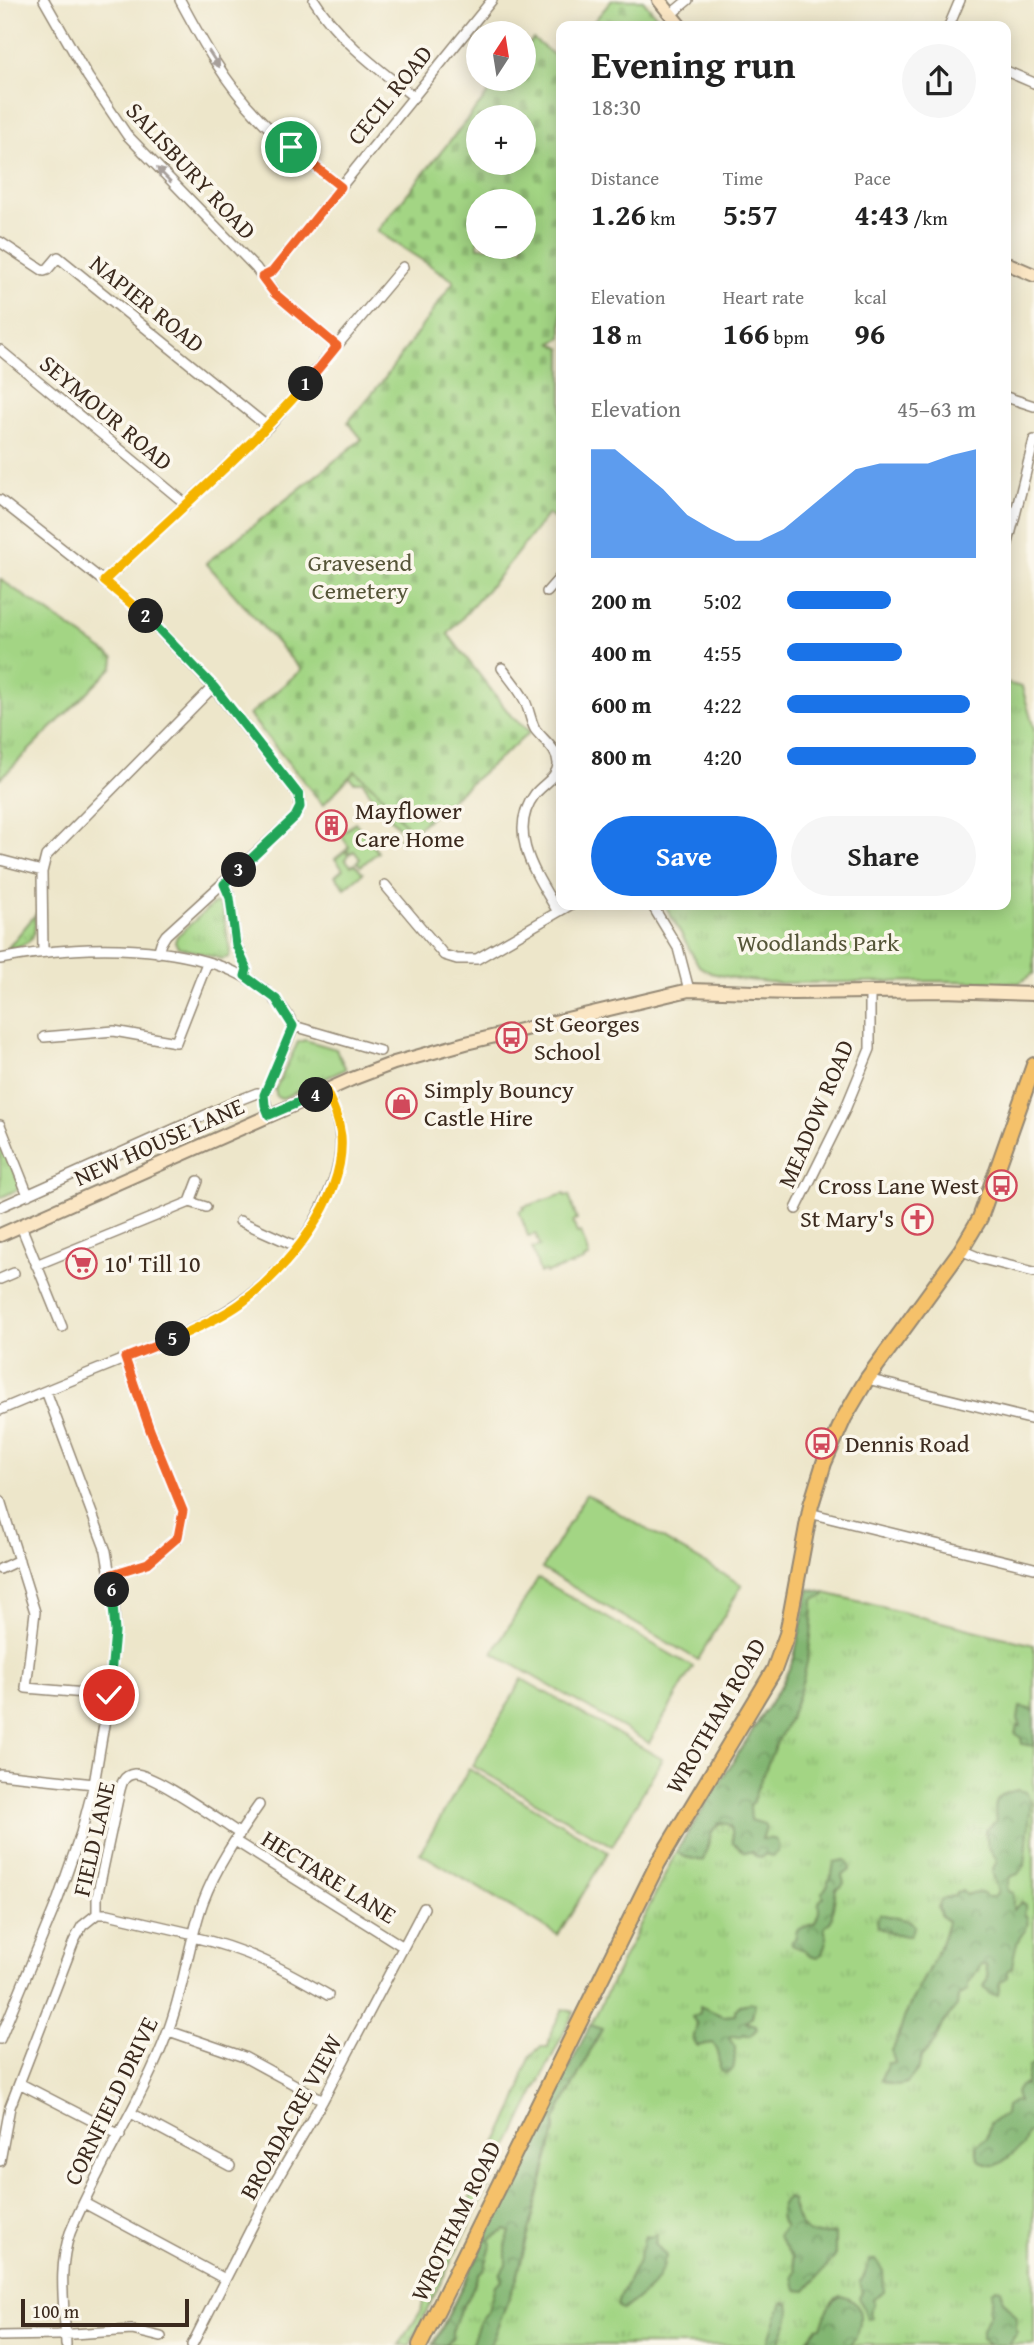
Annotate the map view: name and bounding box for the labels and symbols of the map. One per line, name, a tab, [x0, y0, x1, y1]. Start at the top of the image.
north arrow	[466, 21, 536, 91]
street label: CECIL ROAD	[338, 37, 441, 152]
one-way arrow	[207, 50, 221, 68]
street label: SALISBURY ROAD	[118, 94, 264, 247]
pin	[261, 117, 321, 177]
one-way arrow	[156, 167, 172, 184]
street label: NAPIER ROAD	[82, 246, 212, 361]
street label: SEYMOUR ROAD	[32, 346, 180, 479]
pin: 1	[288, 366, 324, 402]
park label: Gravesend Cemetery	[308, 545, 412, 608]
pin: 2	[128, 598, 164, 634]
place label: Mayflower Care Home	[355, 793, 465, 856]
building icon: Mayflower Care Home	[315, 808, 349, 842]
pin: 3	[222, 852, 256, 888]
park label: Woodlands Park	[737, 925, 900, 960]
place label: St Georges School	[534, 1006, 640, 1069]
bus stop icon: St Georges School	[494, 1021, 528, 1055]
street label: MEADOW ROAD	[769, 1034, 863, 1193]
place label: Simply Bouncy Castle Hire	[424, 1072, 574, 1135]
pin: 4	[298, 1078, 334, 1112]
shop icon: Simply Bouncy Castle Hire	[384, 1087, 418, 1121]
street label: NEW HOUSE LANE	[68, 1088, 250, 1195]
place label: Cross Lane West	[818, 1168, 980, 1203]
bus stop icon: Cross Lane West	[985, 1169, 1019, 1203]
place label: St Mary's	[800, 1201, 894, 1236]
church icon: St Mary's	[900, 1202, 934, 1236]
place label: 10' Till 10	[104, 1246, 201, 1281]
supermarket icon: 10' Till 10	[64, 1247, 98, 1281]
pin: 5	[156, 1322, 190, 1356]
place label: Dennis Road	[845, 1426, 970, 1461]
bus stop icon: Dennis Road	[805, 1427, 839, 1461]
pin: 6	[94, 1572, 130, 1608]
street label: WROTHAM ROAD	[657, 1631, 774, 1800]
pin	[79, 1665, 139, 1725]
street label: FIELD LANE	[63, 1778, 124, 1900]
street label: HECTARE LANE	[255, 1821, 403, 1932]
street label: CORNFIELD DRIVE	[55, 2011, 167, 2191]
street label: BROADACRE VIEW	[231, 2027, 351, 2206]
street label: WROTHAM ROAD	[402, 2135, 510, 2307]
scale bar	[21, 2296, 189, 2328]

